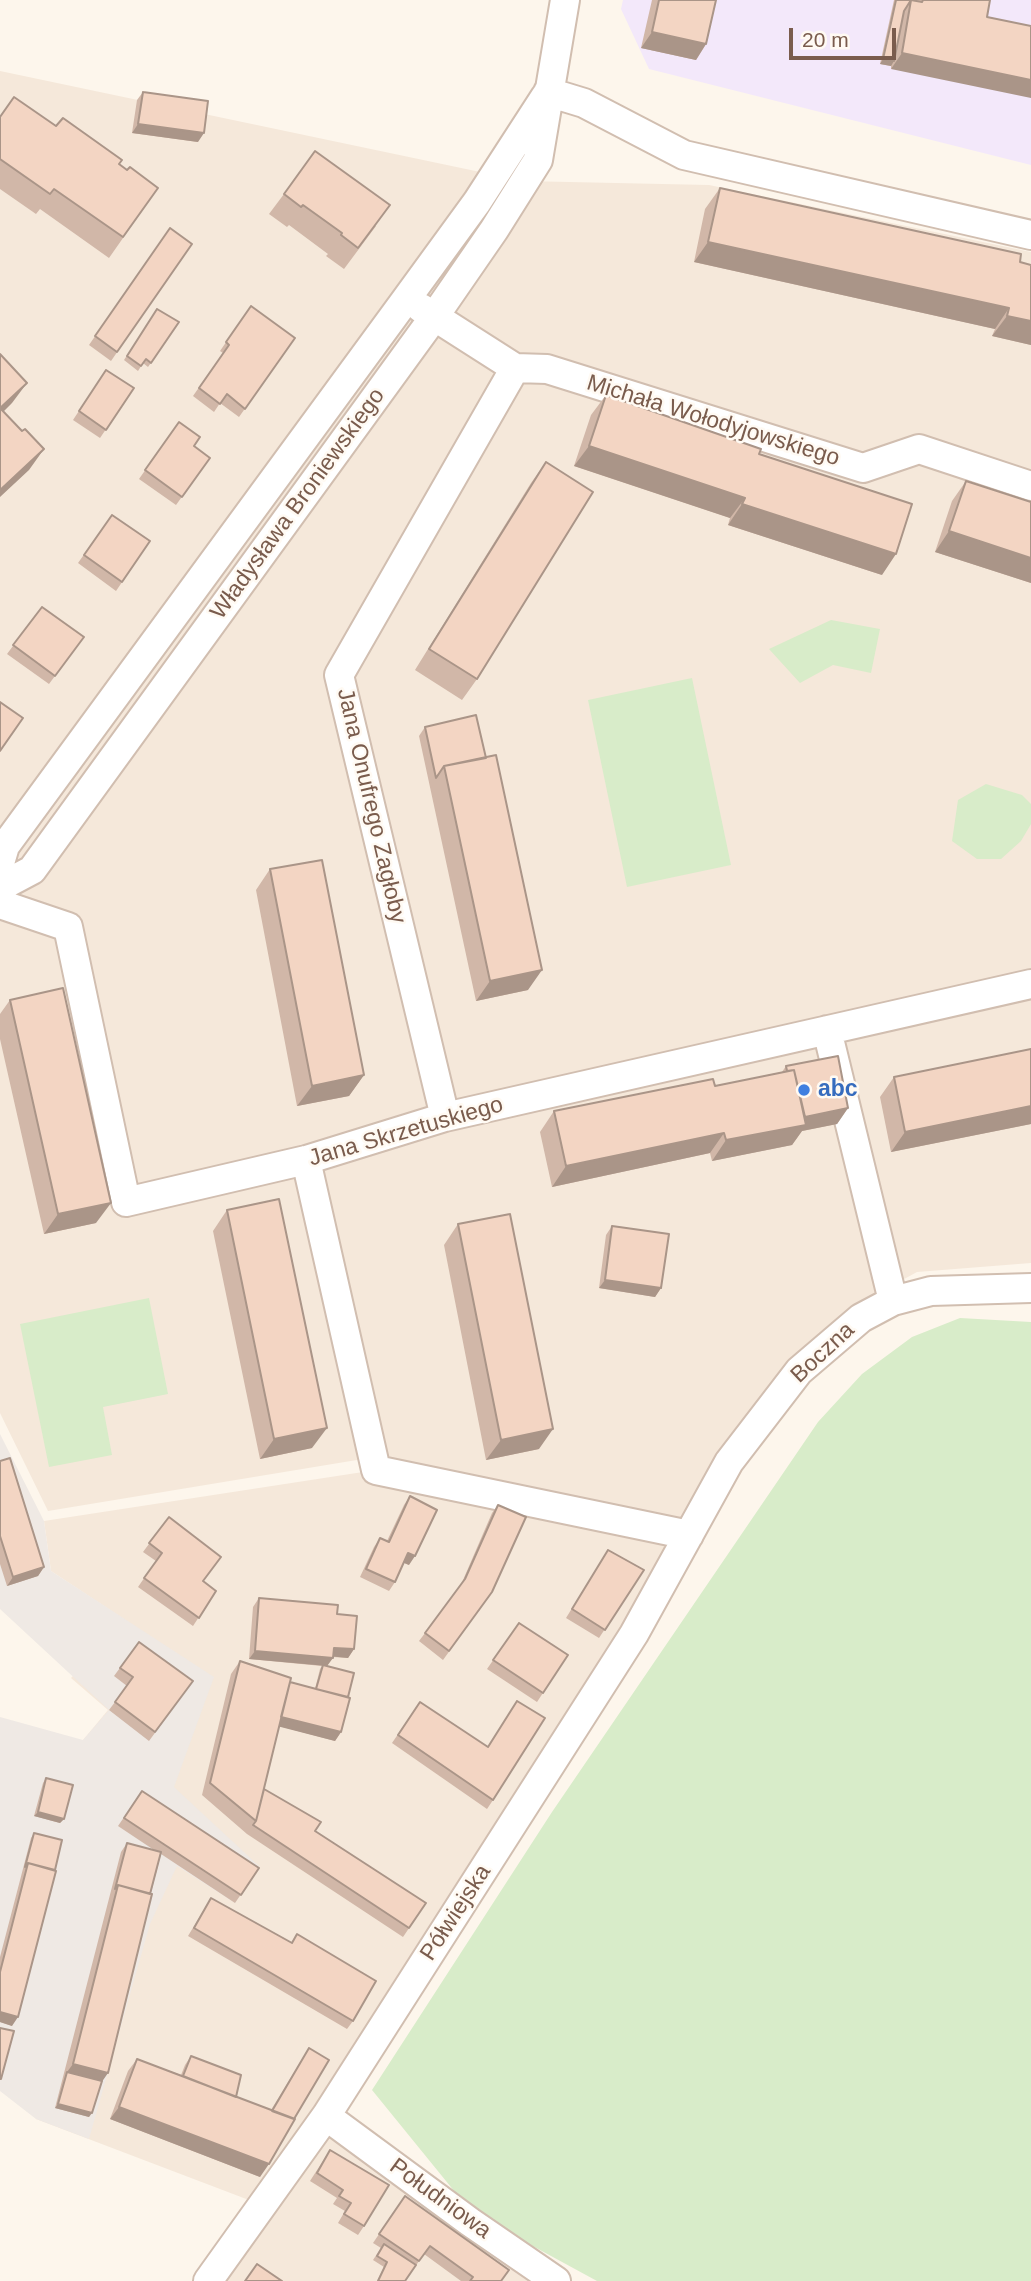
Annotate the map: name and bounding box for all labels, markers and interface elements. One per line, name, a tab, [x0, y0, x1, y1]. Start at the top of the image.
scale bar	[793, 14, 900, 58]
text: 20 m	[802, 28, 849, 51]
street label: Michała Wołodyjowskiego	[583, 369, 843, 473]
street label: Władysława Broniewskiego	[205, 383, 391, 625]
street label: Jana Onufrego Zagłoby	[331, 686, 411, 926]
place label: abc	[818, 1076, 858, 1104]
marker: abc	[796, 1082, 812, 1098]
street label: Jana Skrzetuskiego	[306, 1091, 506, 1173]
street label: Boczna	[786, 1317, 860, 1389]
street label: Półwiejska	[415, 1860, 497, 1966]
street label: Południowa	[384, 2153, 496, 2245]

